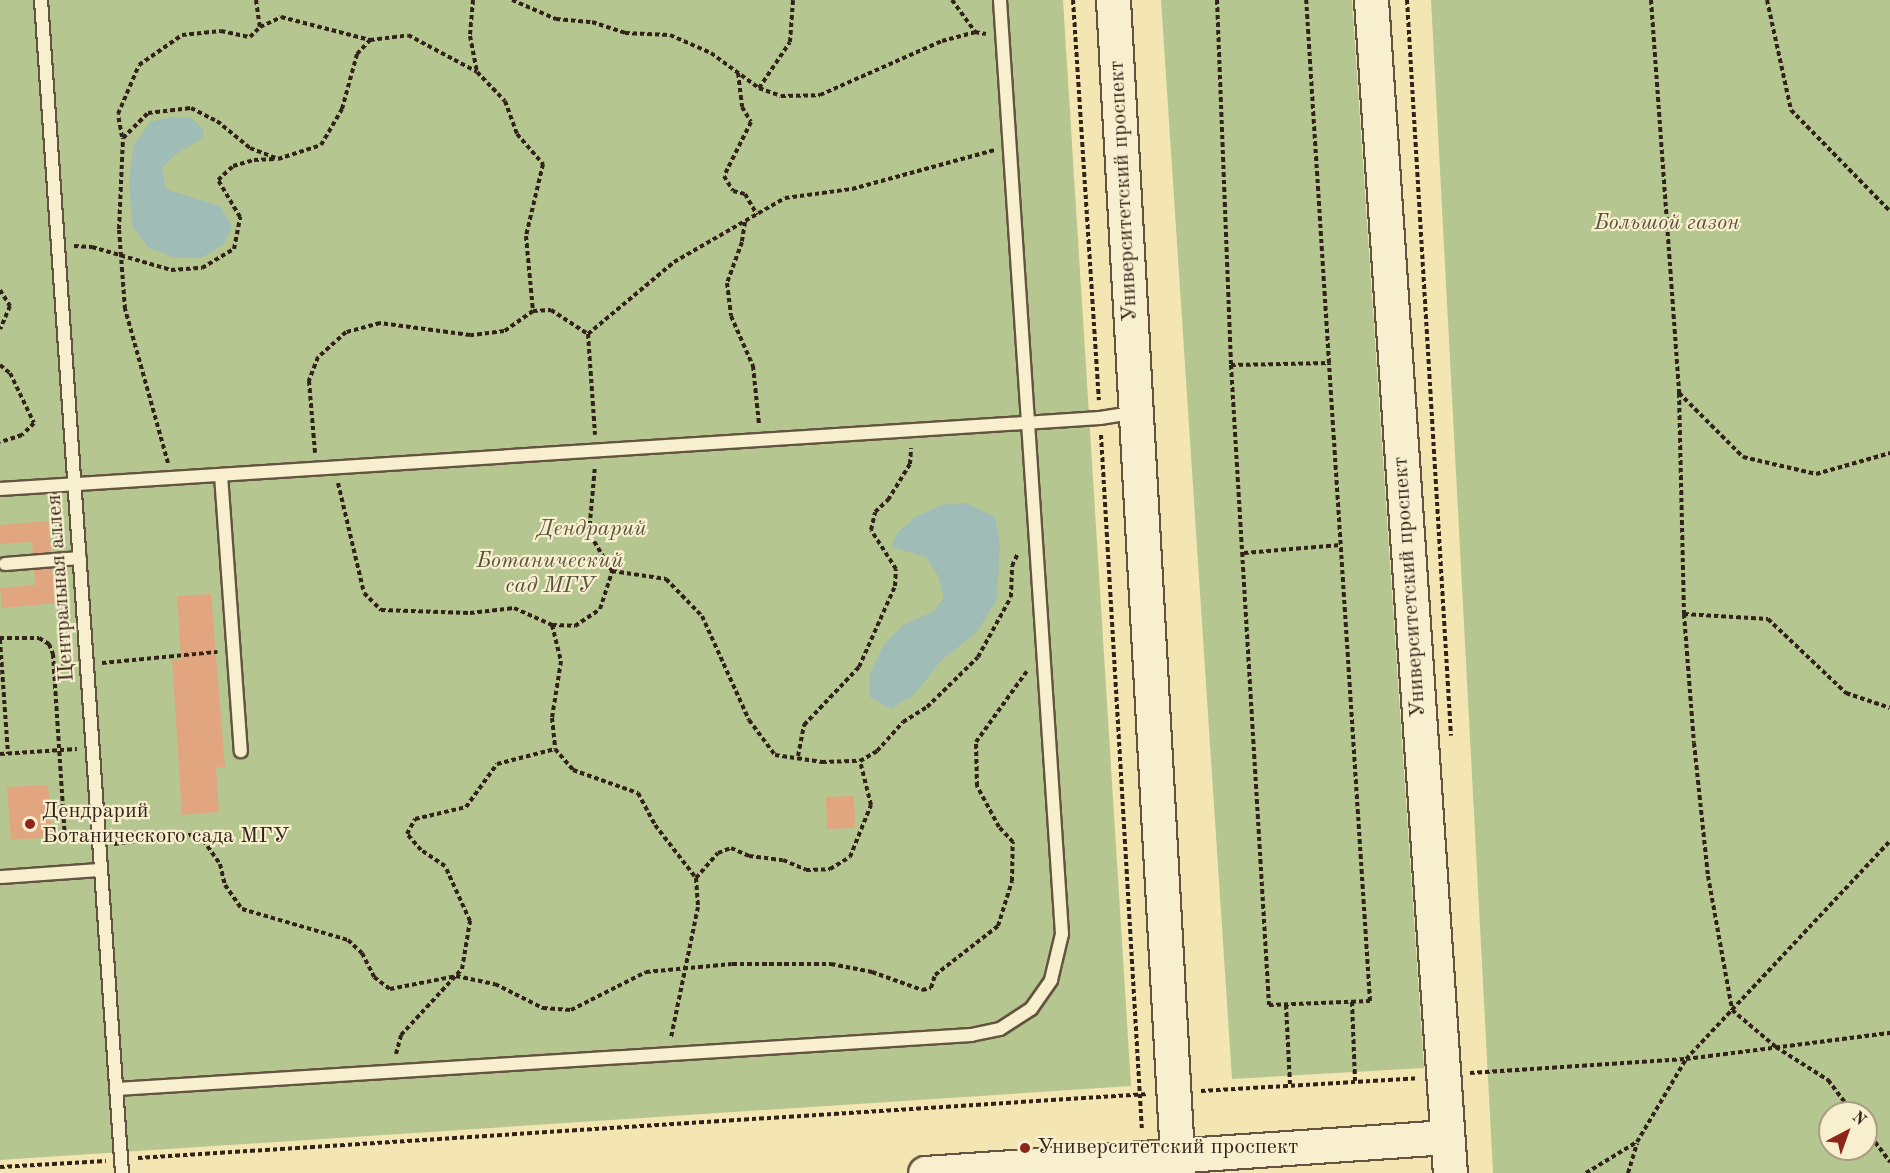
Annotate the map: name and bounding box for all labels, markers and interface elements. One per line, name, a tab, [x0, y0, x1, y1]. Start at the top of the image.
street label: Университетский проспект	[1104, 60, 1144, 322]
park label: Большой газон	[1594, 211, 1740, 237]
street label: Университетский проспект	[1388, 456, 1432, 718]
street label: Центральная аллея	[41, 493, 81, 683]
park label: Дендрарий	[537, 517, 647, 543]
park label: Ботанический сад МГУ	[477, 548, 623, 600]
place label: Дендрарий Ботанического сада МГУ	[42, 798, 290, 849]
marker: Дендрарий Ботанического сада МГУ	[23, 817, 37, 831]
north arrow	[1818, 1101, 1878, 1161]
text: N	[1849, 1109, 1868, 1129]
place label: Университетский проспект	[1037, 1135, 1298, 1161]
marker: Университетский проспект	[1018, 1141, 1032, 1155]

